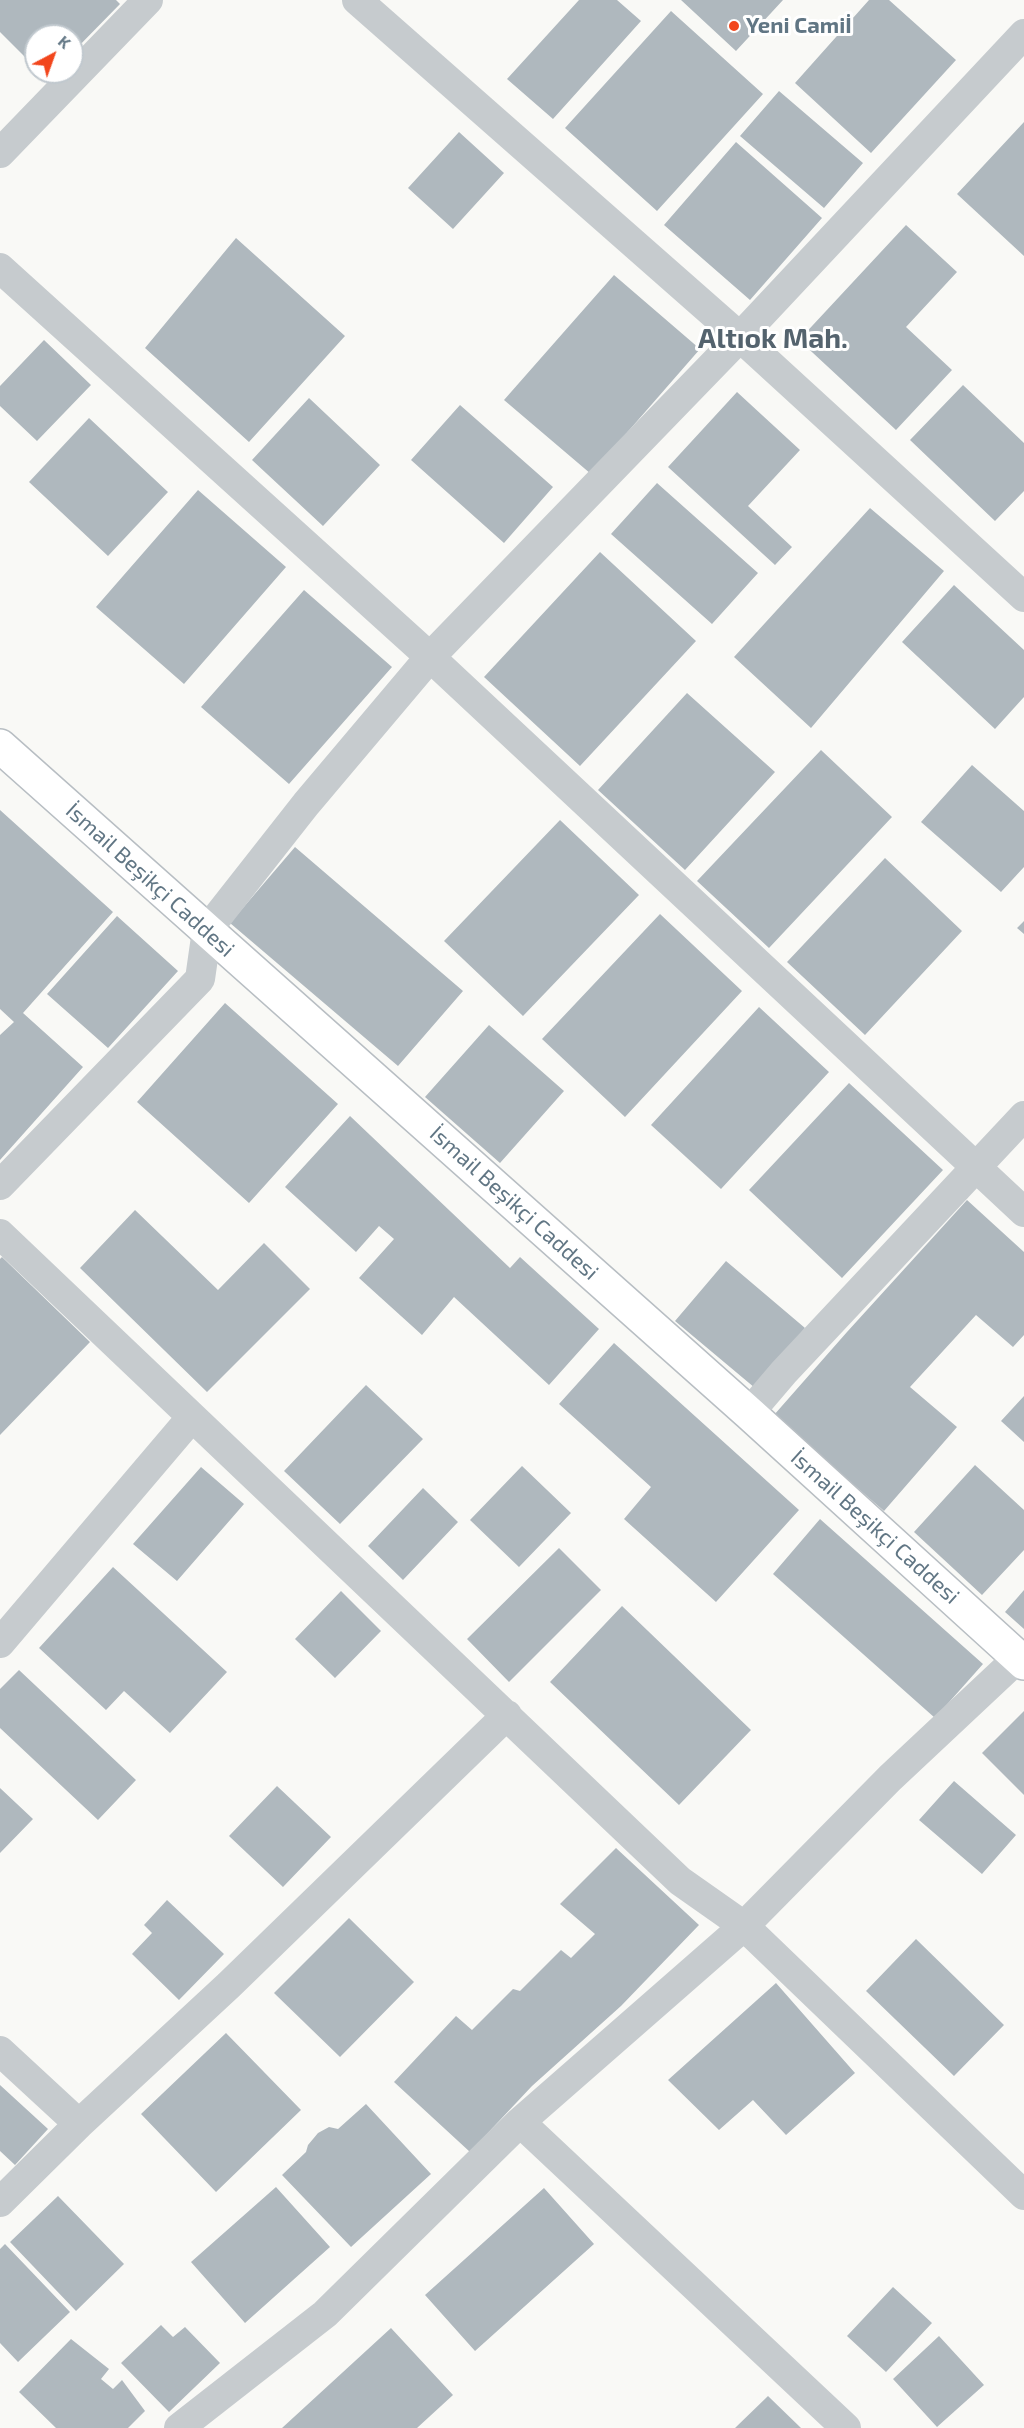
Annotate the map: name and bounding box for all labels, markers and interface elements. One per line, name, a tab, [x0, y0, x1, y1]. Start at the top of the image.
place label: Yeni Camiİ	[746, 13, 852, 39]
marker: Yeni Camiİ	[727, 19, 741, 33]
north arrow	[24, 24, 84, 84]
text: K	[55, 31, 75, 52]
district label: Altıok Mah.	[698, 322, 848, 356]
street label: İsmail Beşikçi Caddesi	[60, 797, 240, 963]
street label: İsmail Beşikçi Caddesi	[424, 1120, 604, 1286]
street label: İsmail Beşikçi Caddesi	[785, 1444, 965, 1610]

